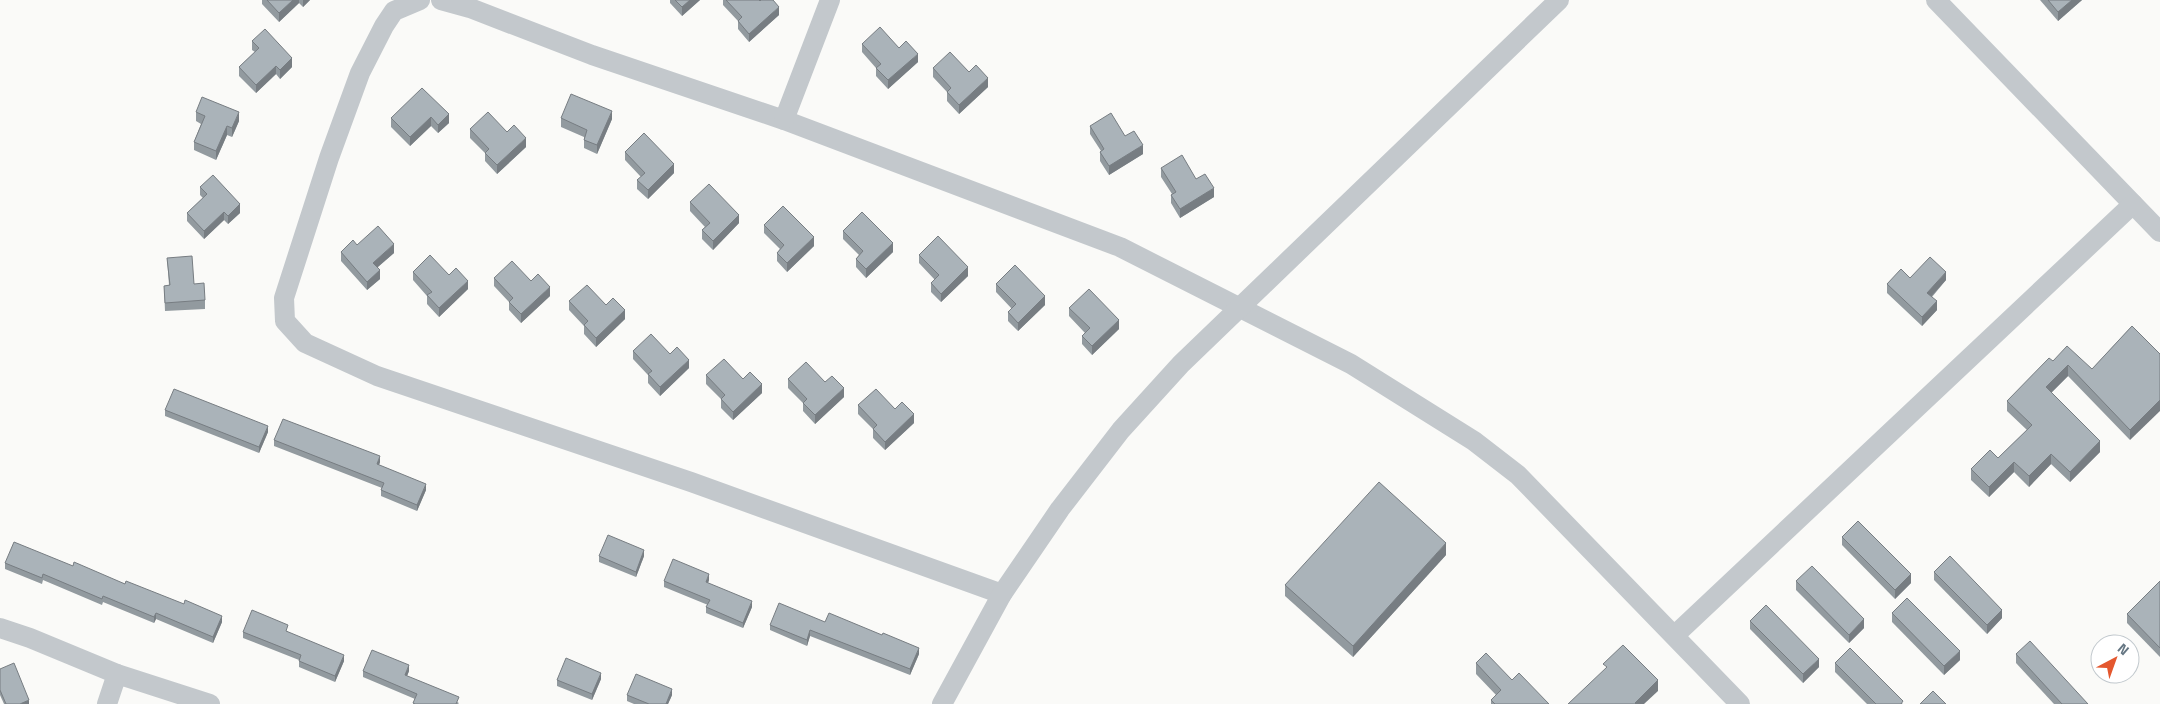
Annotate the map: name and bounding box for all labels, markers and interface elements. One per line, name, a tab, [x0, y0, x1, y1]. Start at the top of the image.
north arrow	[2090, 634, 2140, 684]
text: N	[2113, 638, 2134, 660]

